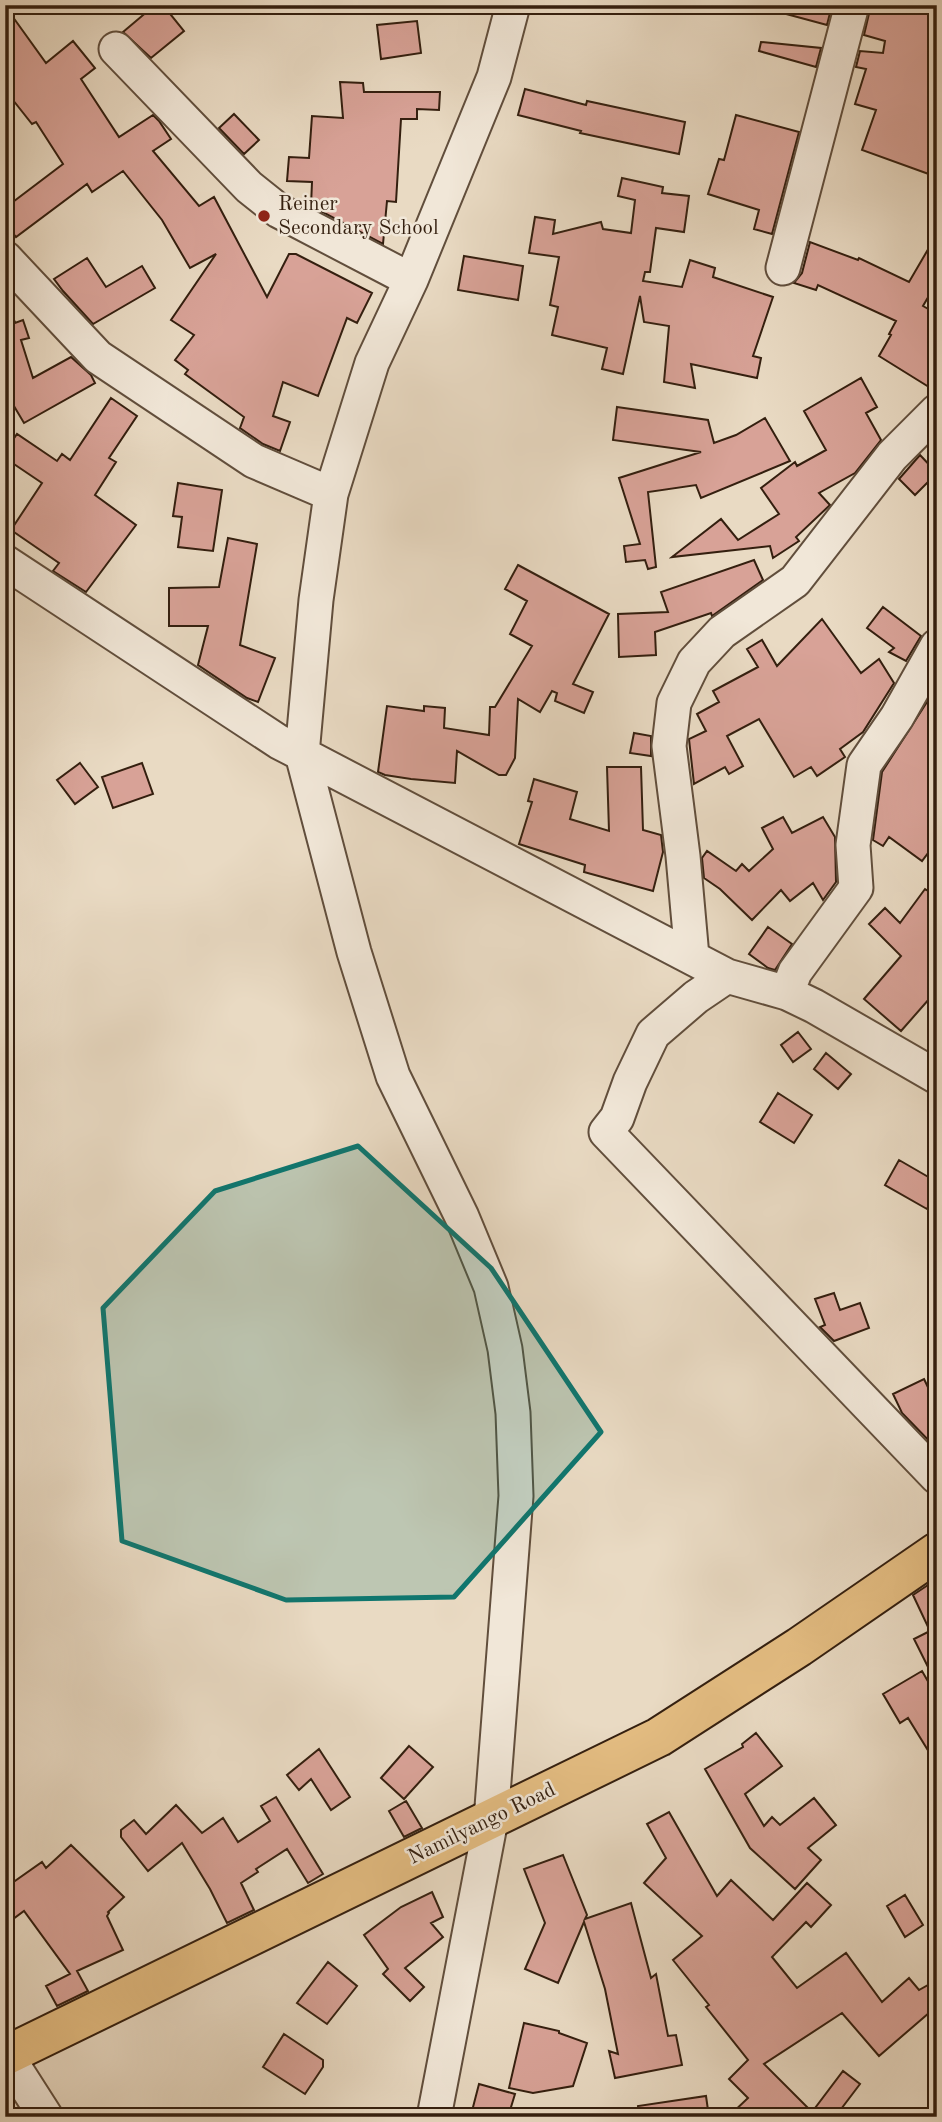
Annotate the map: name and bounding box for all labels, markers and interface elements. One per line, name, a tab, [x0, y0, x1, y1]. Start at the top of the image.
place label: Reiner Secondary School	[278, 194, 439, 239]
marker: Reiner Secondary School	[256, 208, 272, 224]
street label: Namilyango Road	[405, 1779, 559, 1869]

